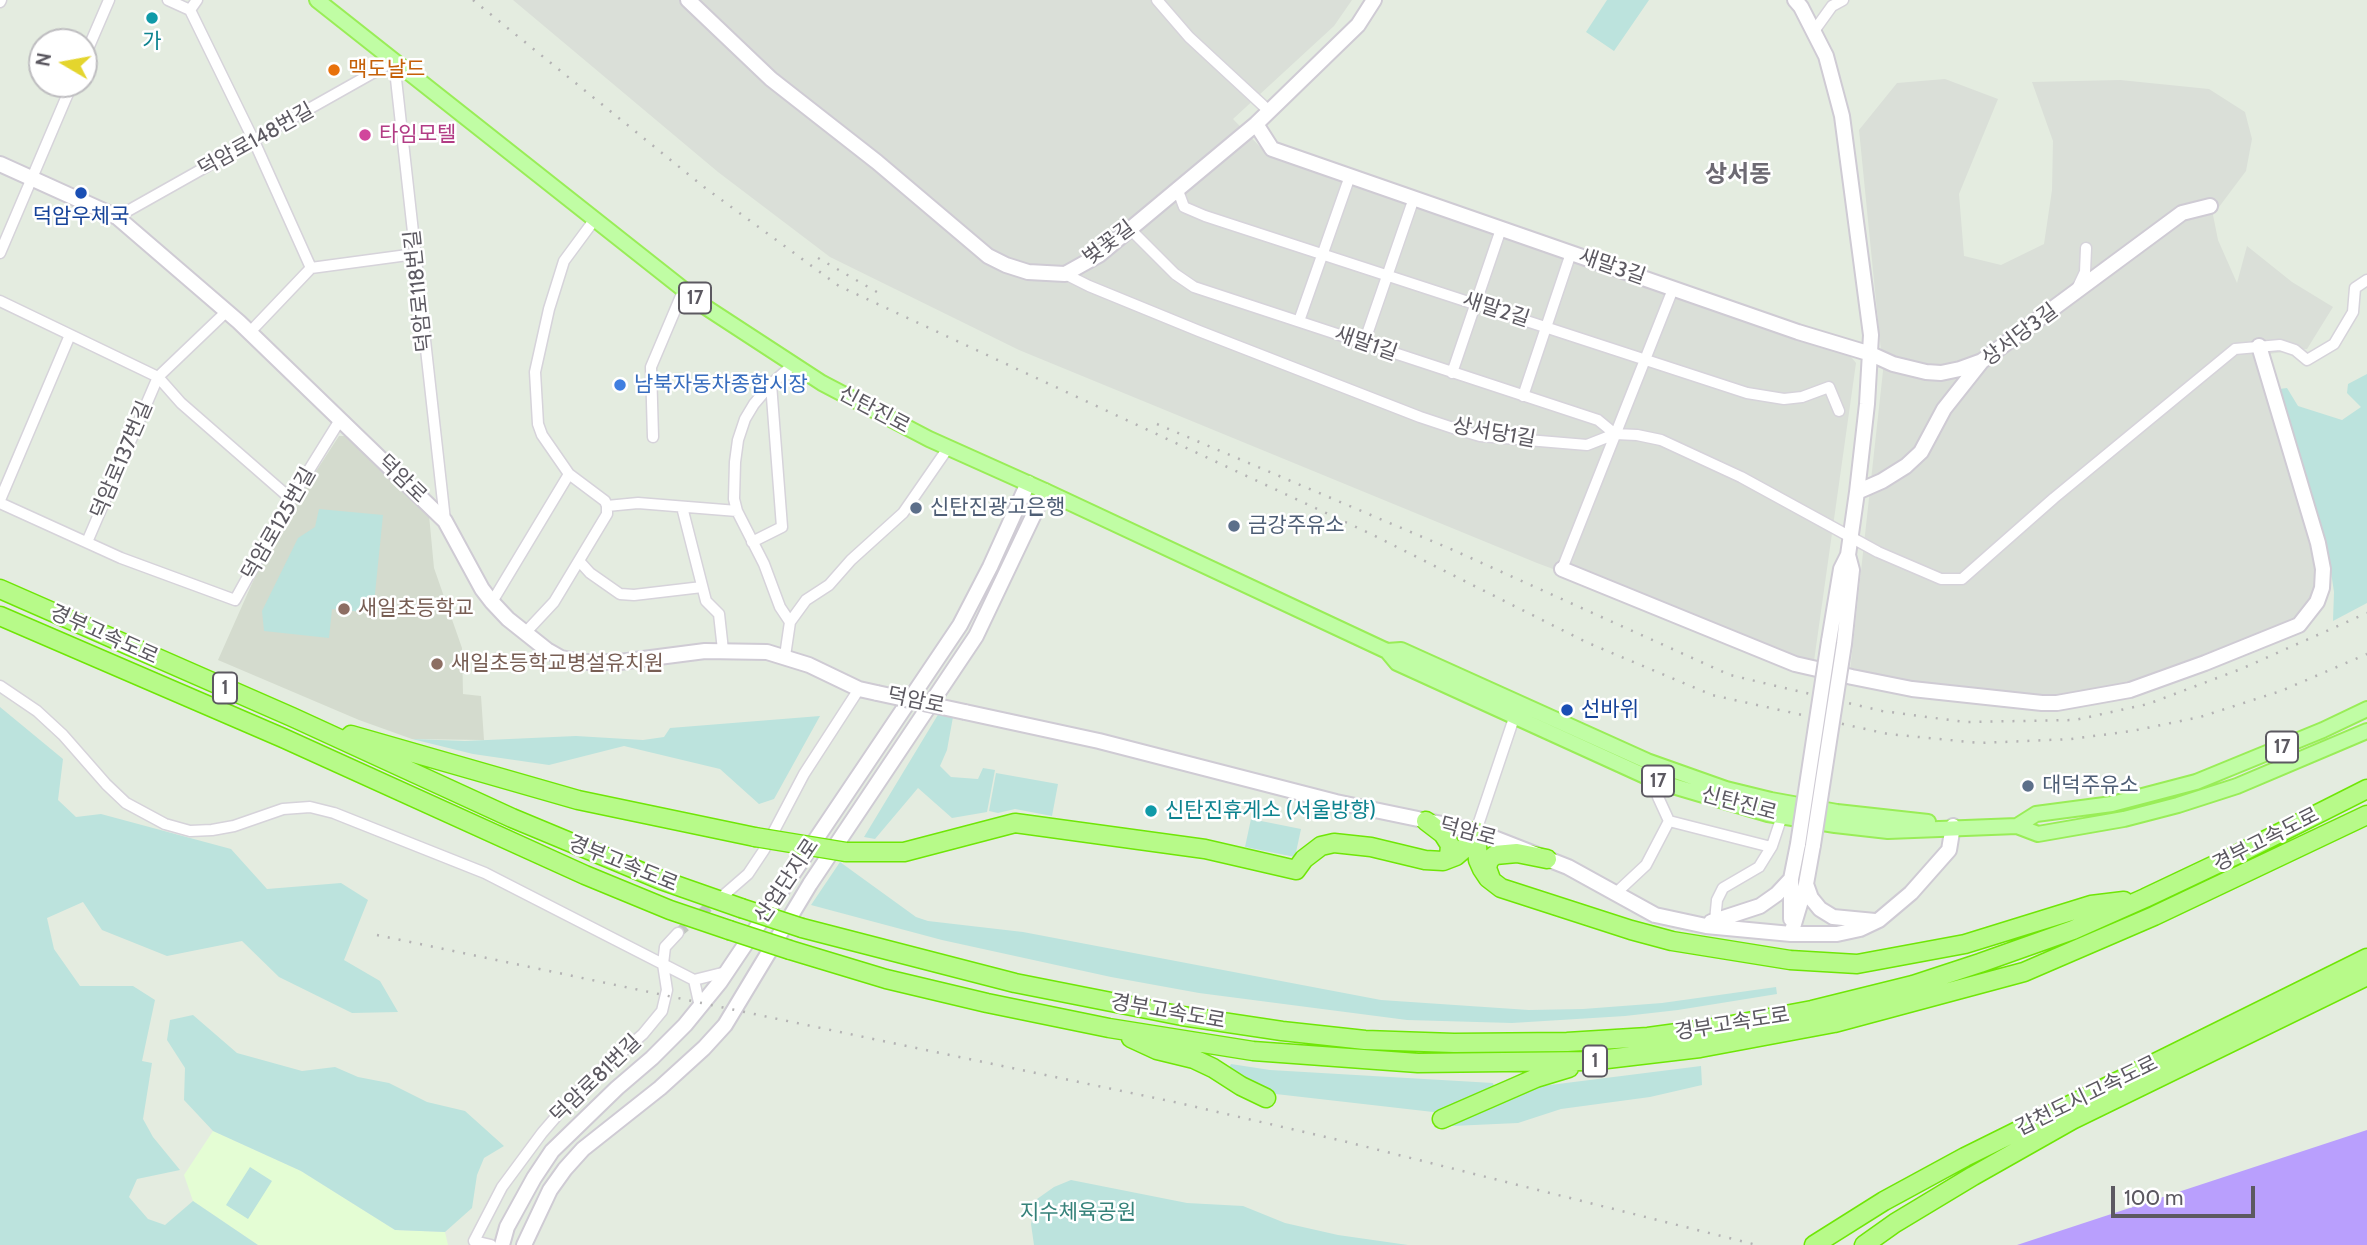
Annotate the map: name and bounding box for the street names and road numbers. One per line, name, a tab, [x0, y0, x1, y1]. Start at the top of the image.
street label: 덕암로148번길	[194, 98, 318, 182]
street label: 벚꽃길	[1078, 215, 1140, 271]
street label: 덕암로118번길	[400, 229, 438, 353]
street label: 새말3길	[1575, 244, 1649, 290]
road number: 17	[679, 282, 711, 314]
street label: 새말2길	[1459, 287, 1533, 333]
street label: 상서당3길	[1977, 298, 2063, 372]
street label: 새말1길	[1331, 322, 1401, 366]
street label: 신탄진로	[834, 381, 914, 439]
street label: 덕암로137번길	[86, 397, 158, 523]
street label: 상서당1길	[1450, 413, 1538, 453]
street label: 덕암로	[372, 450, 432, 508]
street label: 덕암로125번길	[237, 463, 321, 585]
street label: 경부고속도로	[46, 600, 162, 670]
road number: 1	[213, 673, 237, 704]
street label: 덕암로	[885, 683, 947, 719]
road number: 17	[2266, 732, 2298, 762]
road number: 17	[1642, 766, 1674, 796]
street label: 신탄진로	[1698, 782, 1780, 826]
street label: 경부고속도로	[2209, 802, 2323, 878]
street label: 덕암로	[1437, 812, 1499, 852]
street label: 경부고속도로	[565, 831, 681, 897]
street label: 산업단지로	[750, 834, 824, 928]
street label: 경부고속도로	[1109, 990, 1227, 1034]
street label: 경부고속도로	[1673, 1002, 1791, 1046]
street label: 덕암로81번길	[545, 1030, 647, 1128]
road number: 1	[1583, 1046, 1607, 1077]
street label: 갑천도시고속도로	[2012, 1051, 2162, 1141]

